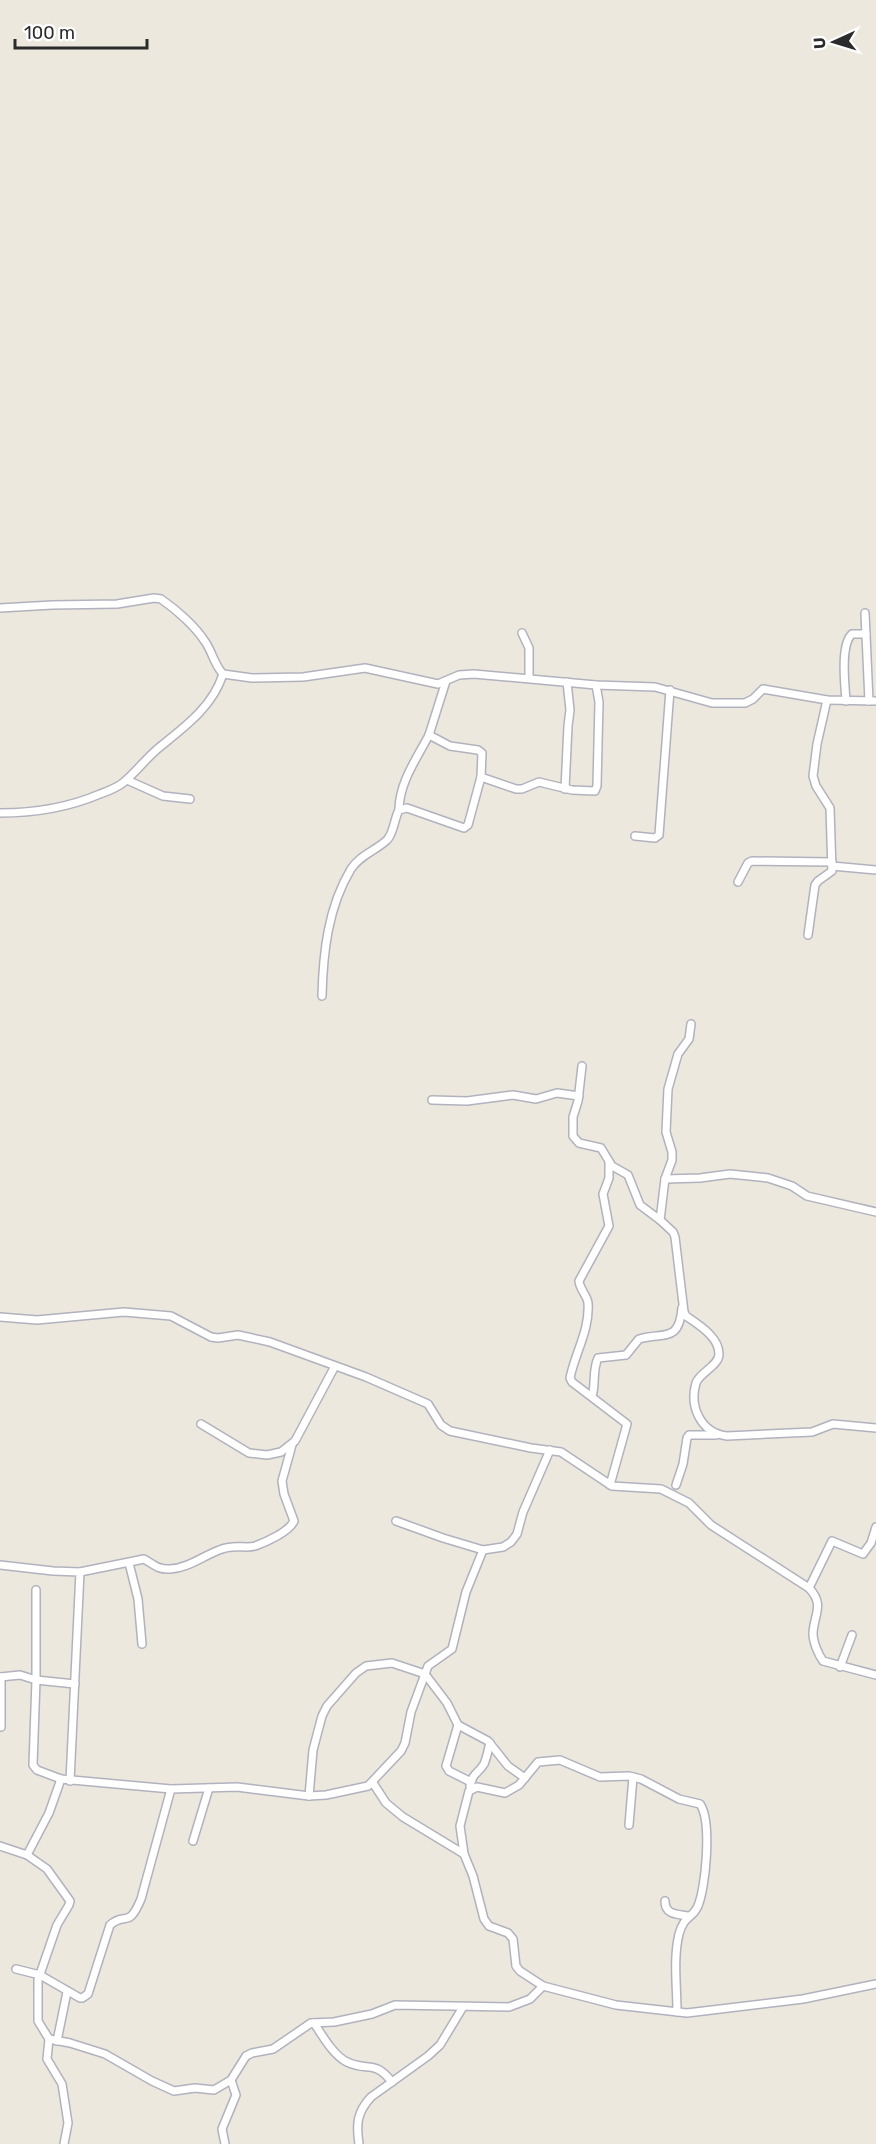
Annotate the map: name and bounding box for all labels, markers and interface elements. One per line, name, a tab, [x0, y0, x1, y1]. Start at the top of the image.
scale bar	[15, 12, 147, 50]
north arrow	[804, 12, 864, 72]
text: 100 m	[24, 22, 75, 44]
text: U	[810, 37, 829, 49]

